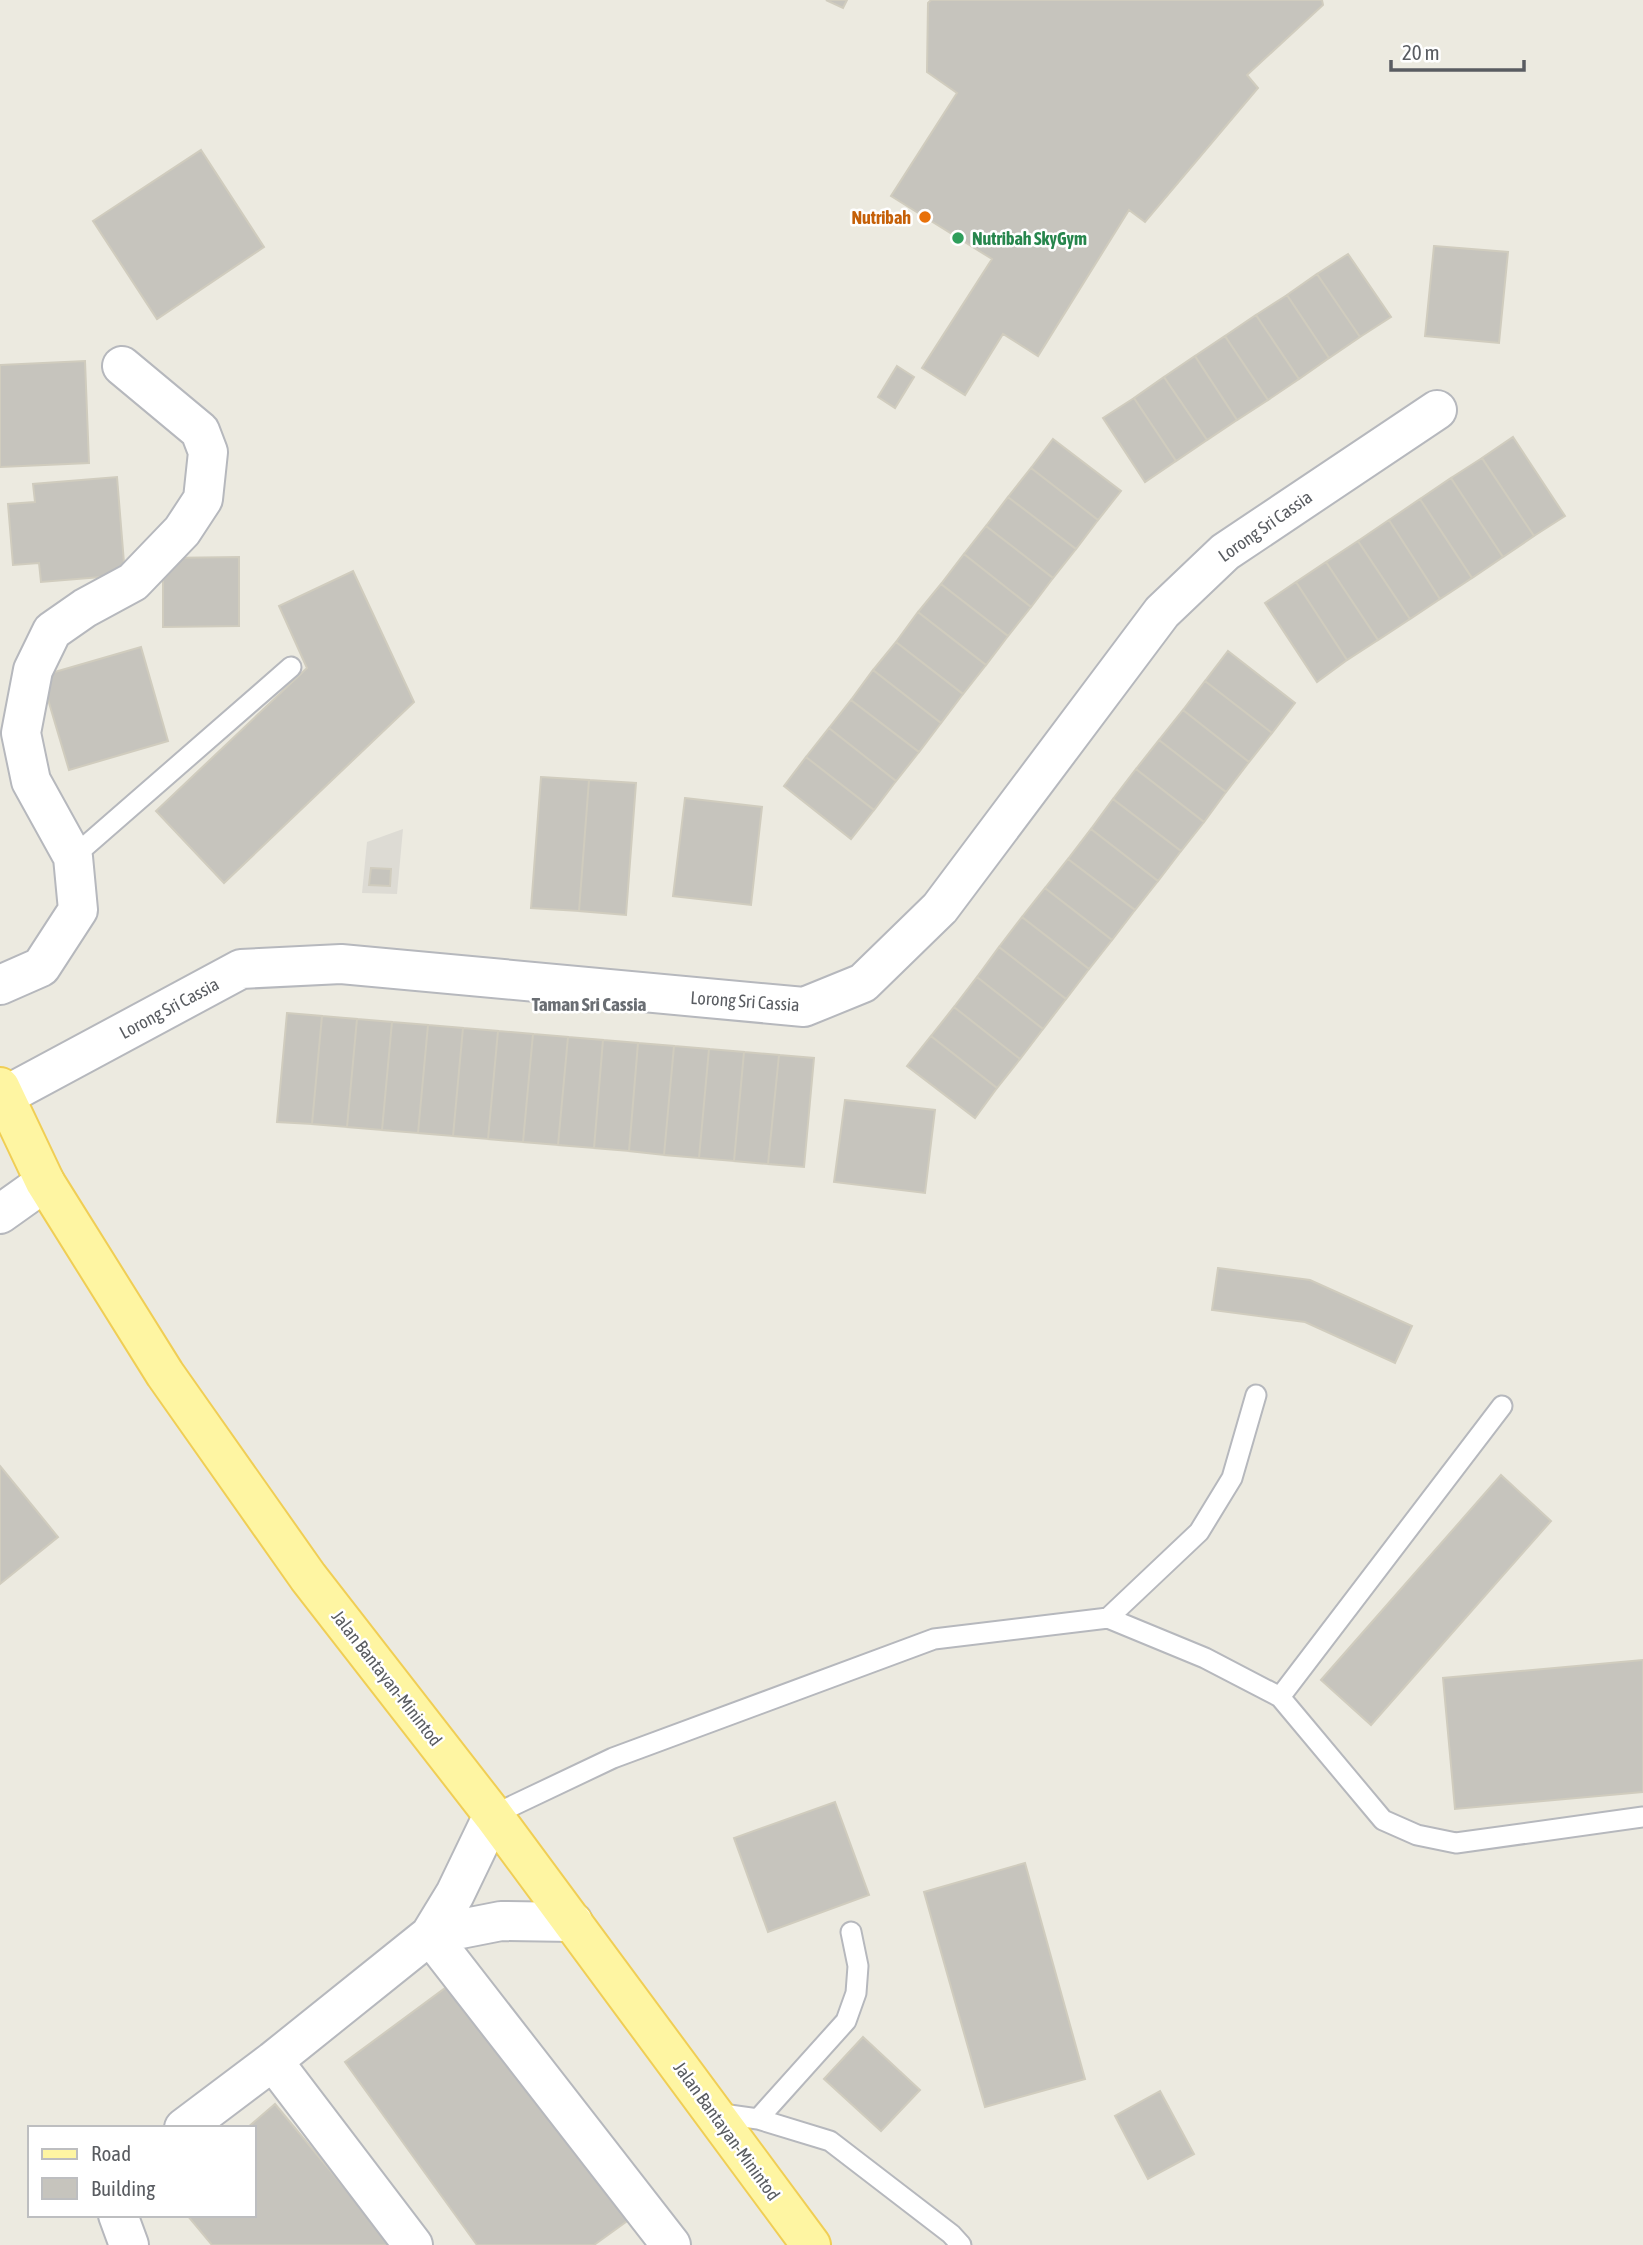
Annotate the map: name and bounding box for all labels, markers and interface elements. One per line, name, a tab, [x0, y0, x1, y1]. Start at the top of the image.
scale bar	[1391, 28, 1524, 72]
text: 20 m	[1402, 40, 1440, 64]
place label: Nutribah	[851, 207, 911, 228]
marker: Nutribah	[917, 209, 933, 225]
place label: Nutribah SkyGym	[972, 228, 1087, 249]
marker: Nutribah SkyGym	[950, 230, 966, 246]
street label: Lorong Sri Cassia	[1214, 486, 1316, 566]
street label: Lorong Sri Cassia	[116, 973, 222, 1043]
street label: Lorong Sri Cassia	[690, 987, 800, 1015]
district label: Taman Sri Cassia	[532, 993, 647, 1015]
street label: Jalan Bantayan-Minintod	[328, 1606, 446, 1750]
street label: Jalan Bantayan-Minintod	[670, 2058, 784, 2204]
legend	[28, 2126, 256, 2217]
text: Road	[91, 2141, 131, 2165]
text: Building	[91, 2176, 155, 2200]

